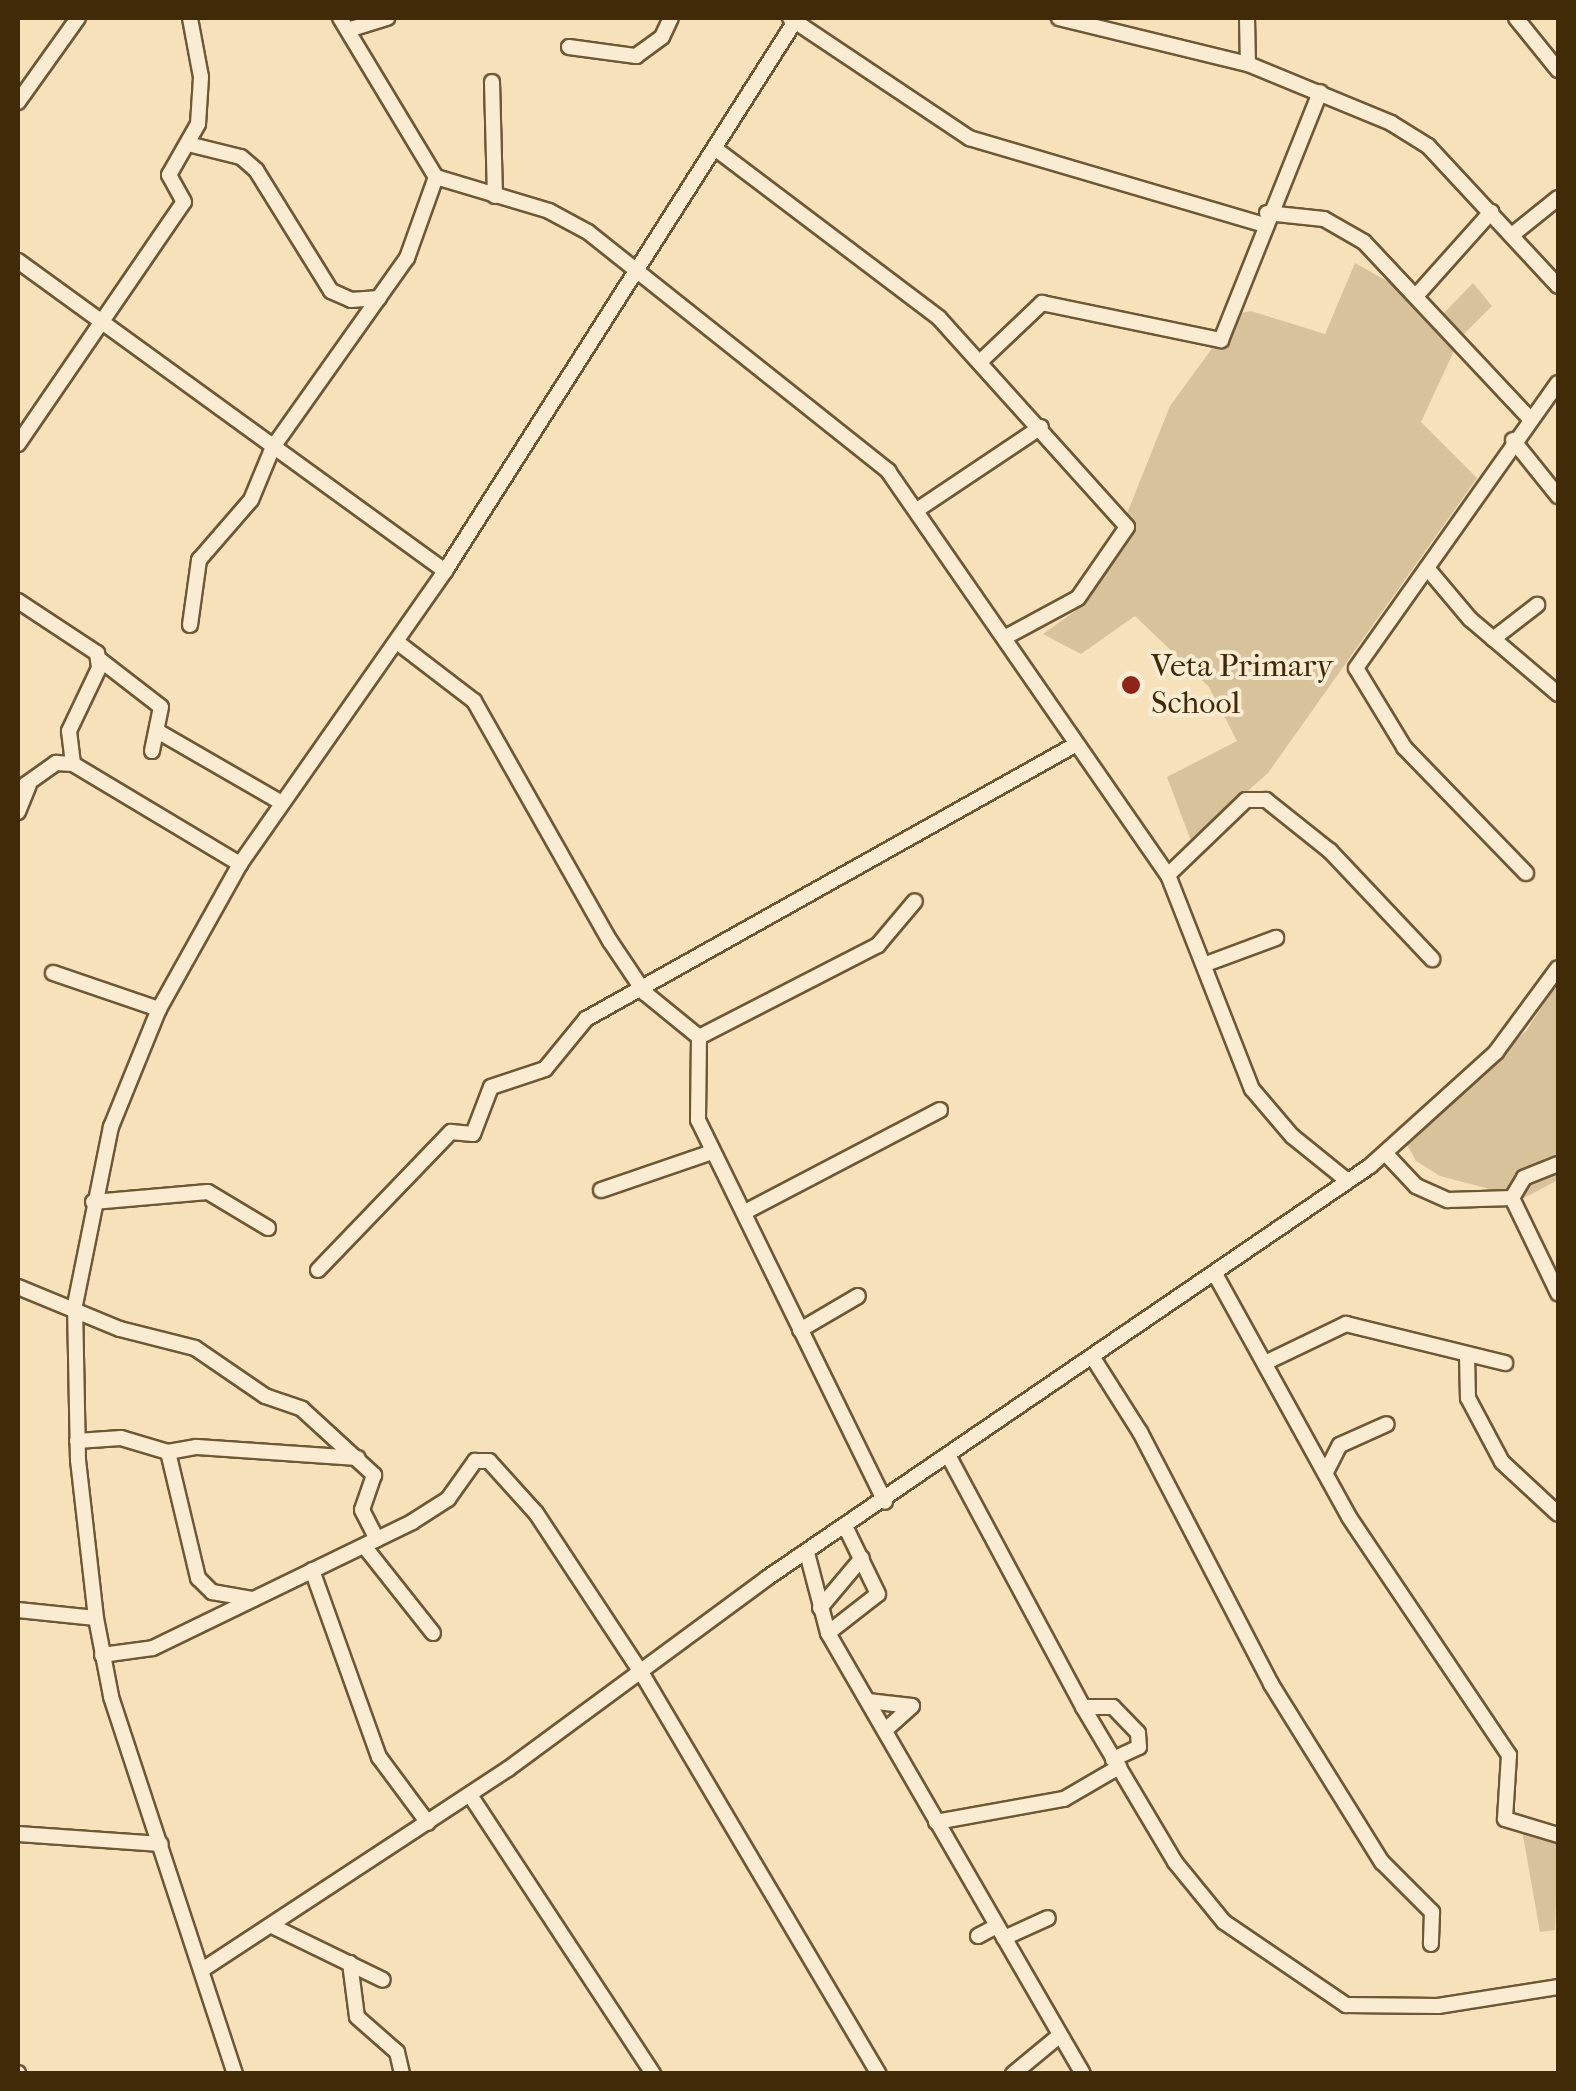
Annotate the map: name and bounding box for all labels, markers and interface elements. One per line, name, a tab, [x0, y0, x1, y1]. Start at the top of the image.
place label: Veta Primary School	[1151, 648, 1333, 723]
marker: Veta Primary School	[1120, 674, 1142, 696]

